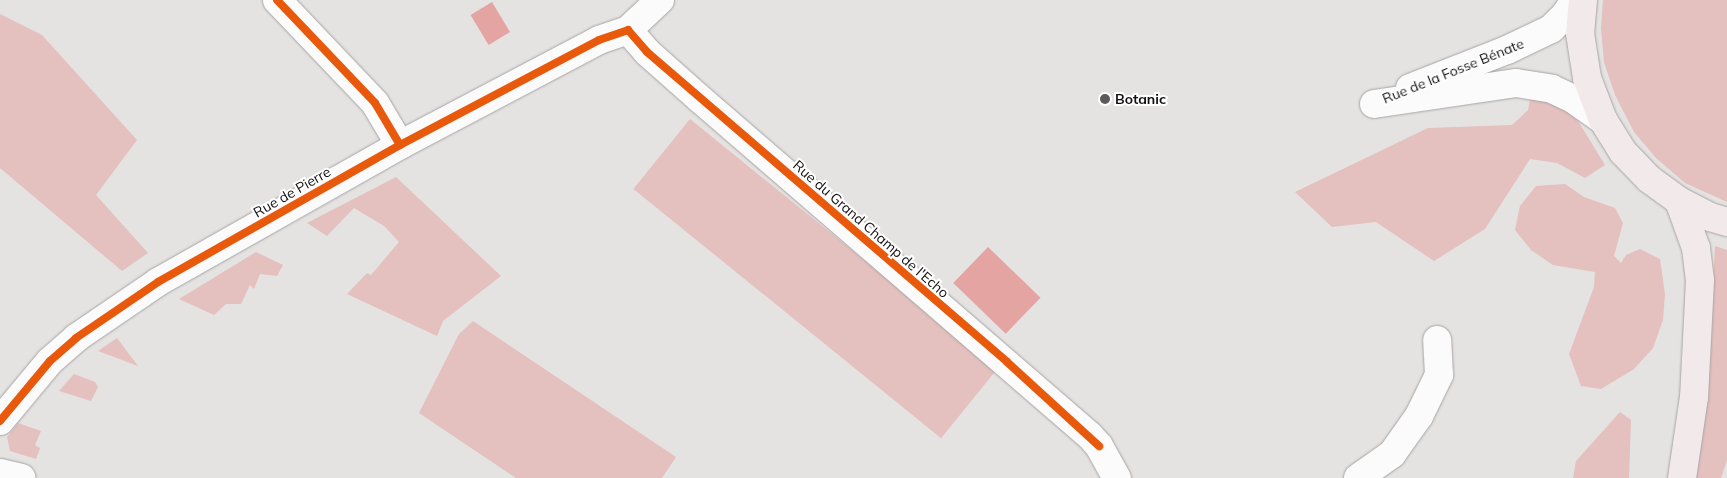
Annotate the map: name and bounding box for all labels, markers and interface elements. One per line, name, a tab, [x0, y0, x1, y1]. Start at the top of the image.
street label: Rue de la Fosse Bénate	[1380, 35, 1526, 107]
place label: Botanic	[1115, 91, 1166, 107]
marker: Botanic	[1099, 93, 1111, 105]
street label: Rue du Grand Champ de l'Echo	[790, 157, 952, 301]
street label: Rue de Pierre	[250, 163, 334, 221]

